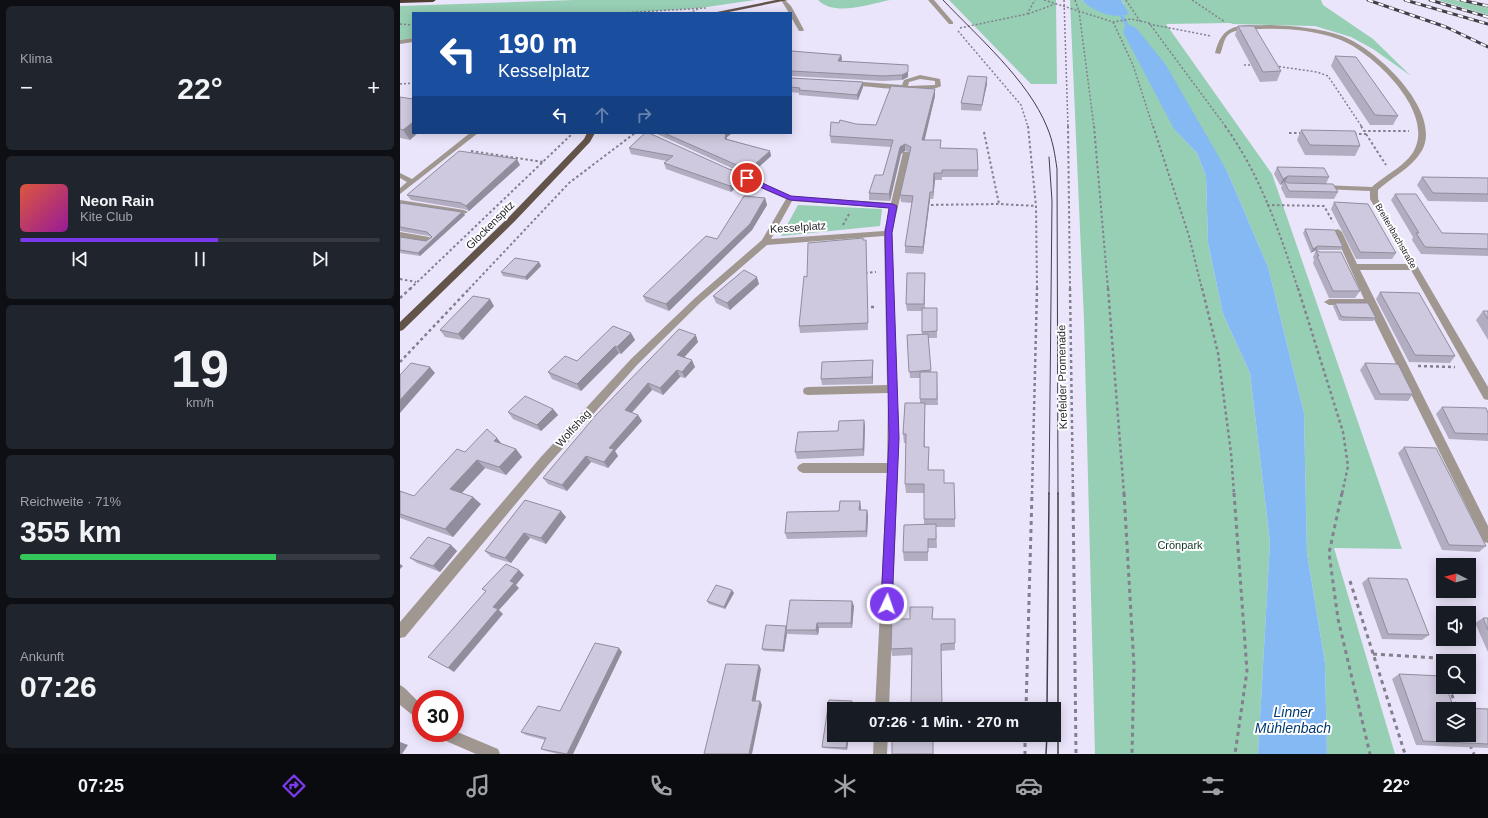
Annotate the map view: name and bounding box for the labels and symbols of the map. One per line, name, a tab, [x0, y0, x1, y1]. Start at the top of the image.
pin	[730, 161, 764, 195]
street label: Glockenspitz	[463, 198, 517, 252]
street label: Breitenbachstraße	[1373, 202, 1419, 270]
street label: Kesselplatz	[770, 219, 826, 235]
street label: Krefelder Promenade	[1055, 325, 1069, 429]
street label: Wolfshag	[553, 407, 593, 449]
park label: Crönpark	[1157, 539, 1203, 551]
north arrow	[1436, 558, 1476, 598]
position arrow	[866, 583, 908, 625]
speed limit sign: 30	[412, 690, 464, 742]
water label: Linner Mühlenbach	[1255, 704, 1331, 736]

